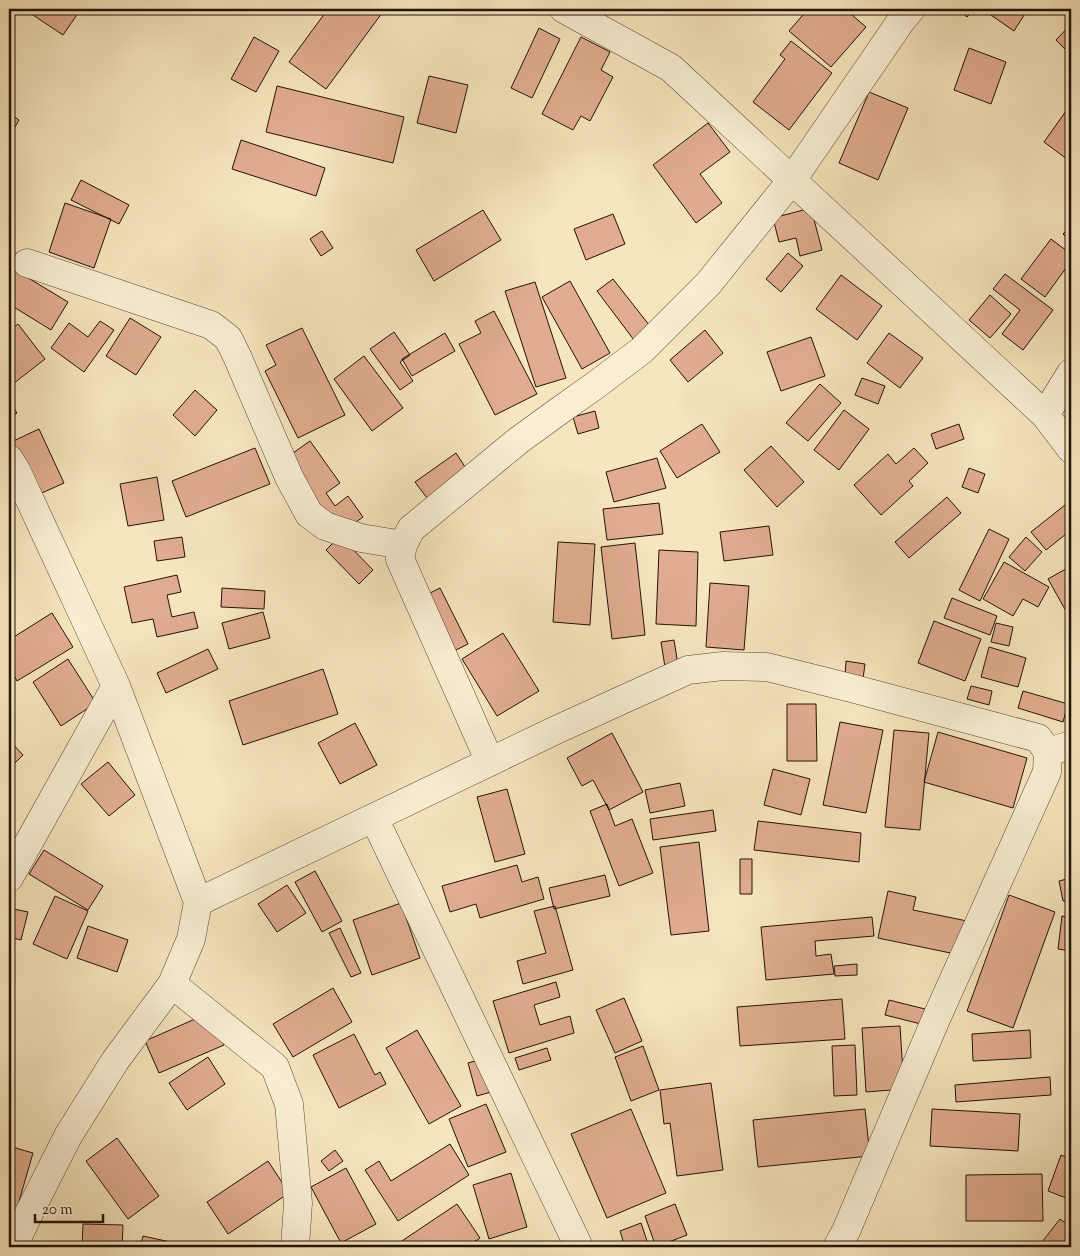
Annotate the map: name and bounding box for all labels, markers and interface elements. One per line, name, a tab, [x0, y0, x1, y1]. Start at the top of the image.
scale bar	[35, 1191, 102, 1223]
text: 20 m	[42, 1200, 73, 1221]

